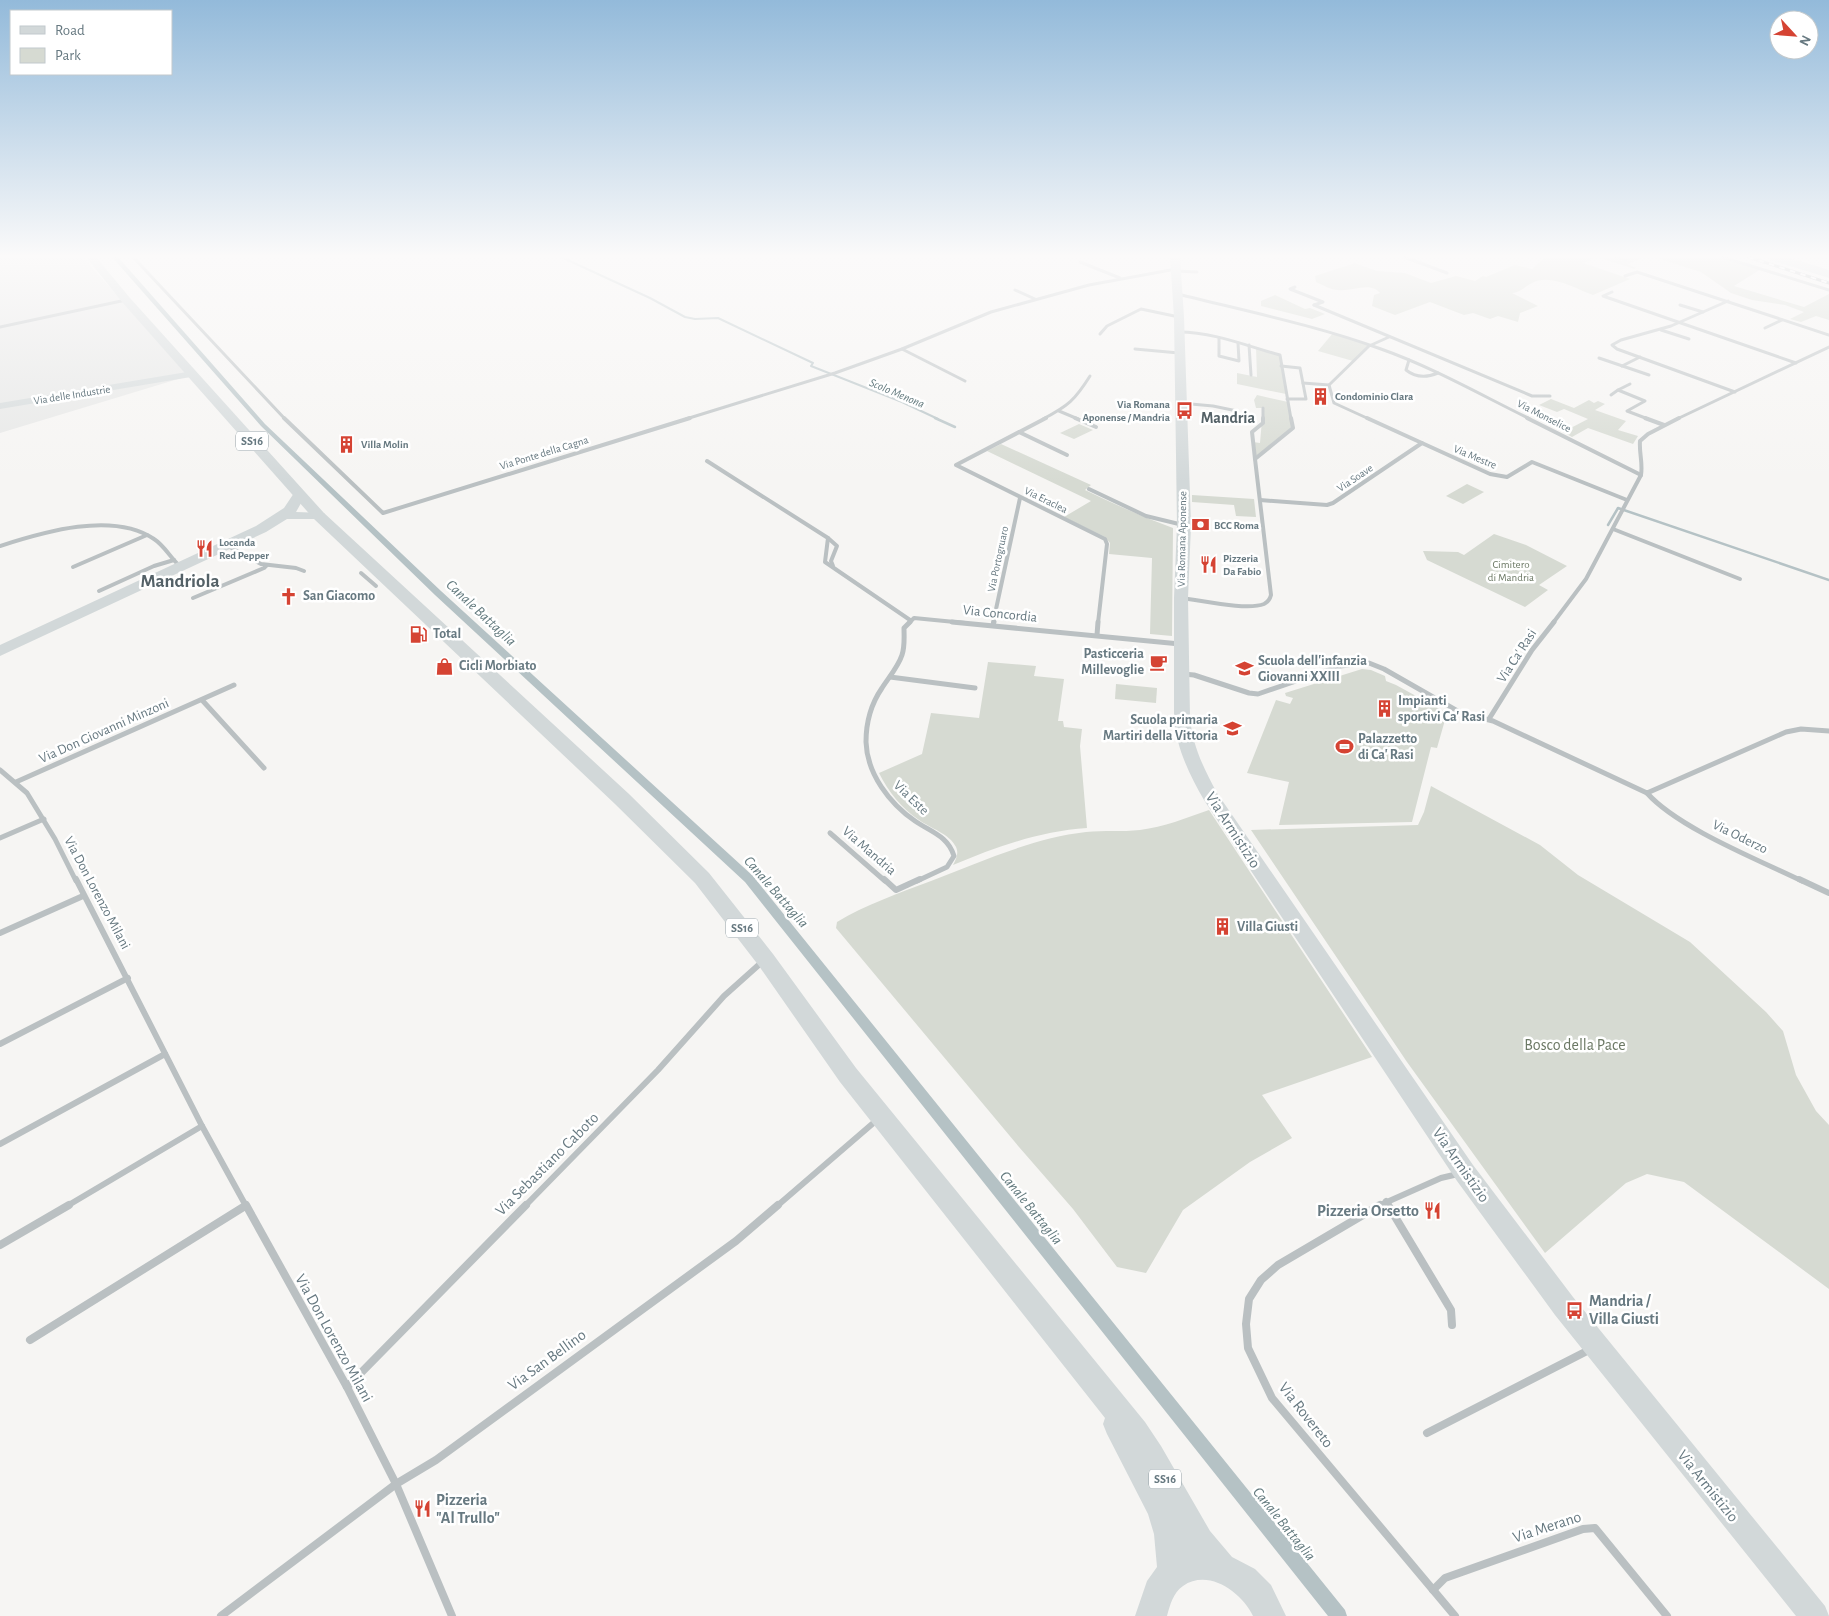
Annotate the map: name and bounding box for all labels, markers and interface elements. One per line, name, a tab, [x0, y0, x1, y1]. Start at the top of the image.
legend	[10, 10, 172, 75]
north arrow	[1769, 10, 1819, 60]
text: Road	[55, 23, 85, 38]
text: N	[1796, 33, 1813, 48]
text: Park	[55, 48, 81, 63]
water label: Scolo Menona	[868, 376, 926, 410]
street label: Via delle Industrie	[33, 384, 111, 406]
building icon: Condominio Clara	[1311, 386, 1331, 406]
place label: Condominio Clara	[1335, 391, 1414, 402]
street label: Via Monselice	[1515, 398, 1573, 434]
place label: Via Romana Aponense / Mandria	[1082, 399, 1171, 423]
bus stop icon: Via Romana Aponense / Mandria	[1174, 400, 1194, 420]
district label: Mandria	[1201, 410, 1256, 426]
road number: SS16	[236, 432, 268, 451]
building icon: Villa Molin	[337, 434, 357, 454]
street label: Via Ponte della Cagna	[498, 434, 590, 472]
place label: Villa Molin	[361, 439, 409, 450]
street label: Via Mestre	[1452, 443, 1498, 471]
street label: Via Soave	[1335, 462, 1375, 494]
street label: Via Eraclea	[1023, 485, 1069, 515]
street label: Via Romana Aponense	[1176, 491, 1188, 587]
bank icon: BCC Roma	[1190, 515, 1210, 535]
place label: BCC Roma	[1214, 520, 1260, 531]
street label: Via Portogruaro	[986, 525, 1010, 593]
place label: Locanda Red Pepper	[219, 537, 269, 561]
restaurant icon: Locanda Red Pepper	[195, 538, 215, 558]
place label: Pizzeria Da Fabio	[1223, 553, 1262, 577]
restaurant icon: Pizzeria Da Fabio	[1199, 554, 1219, 574]
park label: Cimitero di Mandria	[1488, 559, 1534, 583]
district label: Mandriola	[140, 572, 220, 591]
water label: Canale Battaglia	[443, 577, 519, 649]
church icon: San Giacomo	[279, 586, 299, 606]
place label: San Giacomo	[303, 589, 375, 603]
street label: Via Concordia	[962, 603, 1038, 625]
fuel station icon: Total	[409, 624, 429, 644]
place label: Total	[433, 627, 461, 641]
street label: Via Ca' Rasi	[1495, 627, 1539, 685]
place label: Pasticceria Millevoglie	[1081, 647, 1144, 677]
cafe icon: Pasticceria Millevoglie	[1148, 652, 1168, 672]
place label: Scuola dell'infanzia Giovanni XXIII	[1258, 654, 1367, 684]
shop icon: Cicli Morbiato	[435, 656, 455, 676]
place label: Cicli Morbiato	[459, 659, 537, 673]
school or university icon: Scuola dell'infanzia Giovanni XXIII	[1234, 659, 1254, 679]
place label: Impianti sportivi Ca' Rasi	[1398, 694, 1485, 724]
street label: Via Don Giovanni Minzoni	[37, 696, 171, 766]
building icon: Impianti sportivi Ca' Rasi	[1374, 699, 1394, 719]
place label: Scuola primaria Martiri della Vittoria	[1103, 713, 1218, 743]
school or university icon: Scuola primaria Martiri della Vittoria	[1222, 718, 1242, 738]
place label: Palazzetto di Ca' Rasi	[1358, 732, 1417, 762]
sports icon: Palazzetto di Ca' Rasi	[1334, 737, 1354, 757]
street label: Via Este	[891, 778, 931, 818]
street label: Via Armistizio	[1203, 789, 1263, 871]
street label: Via Oderzo	[1710, 818, 1770, 856]
street label: Via Mandria	[839, 824, 899, 878]
street label: Via Don Lorenzo Milani	[61, 834, 133, 952]
water label: Canale Battaglia	[741, 853, 811, 931]
building icon: Villa Giusti	[1213, 917, 1233, 937]
road number: SS16	[726, 918, 758, 938]
place label: Villa Giusti	[1237, 920, 1298, 934]
park label: Bosco della Pace	[1524, 1037, 1626, 1053]
street label: Via Sebastiano Caboto	[492, 1109, 602, 1219]
street label: Via Armistizio	[1429, 1125, 1493, 1205]
water label: Canale Battaglia	[997, 1168, 1065, 1248]
restaurant icon: Pizzeria Orsetto	[1423, 1201, 1443, 1221]
place label: Pizzeria Orsetto	[1317, 1203, 1419, 1219]
street label: Via Don Lorenzo Milani	[292, 1271, 376, 1405]
place label: Mandria / Villa Giusti	[1589, 1293, 1659, 1327]
bus stop icon: Mandria / Villa Giusti	[1565, 1300, 1585, 1320]
street label: Via San Bellino	[505, 1326, 589, 1394]
street label: Via Rovereto	[1276, 1379, 1336, 1451]
street label: Via Armistizio	[1674, 1447, 1742, 1525]
road number: SS16	[1149, 1470, 1181, 1488]
water label: Canale Battaglia	[1250, 1484, 1318, 1564]
place label: Pizzeria "Al Trullo"	[436, 1492, 500, 1526]
restaurant icon: Pizzeria "Al Trullo"	[412, 1499, 432, 1519]
street label: Via Merano	[1511, 1508, 1583, 1546]

